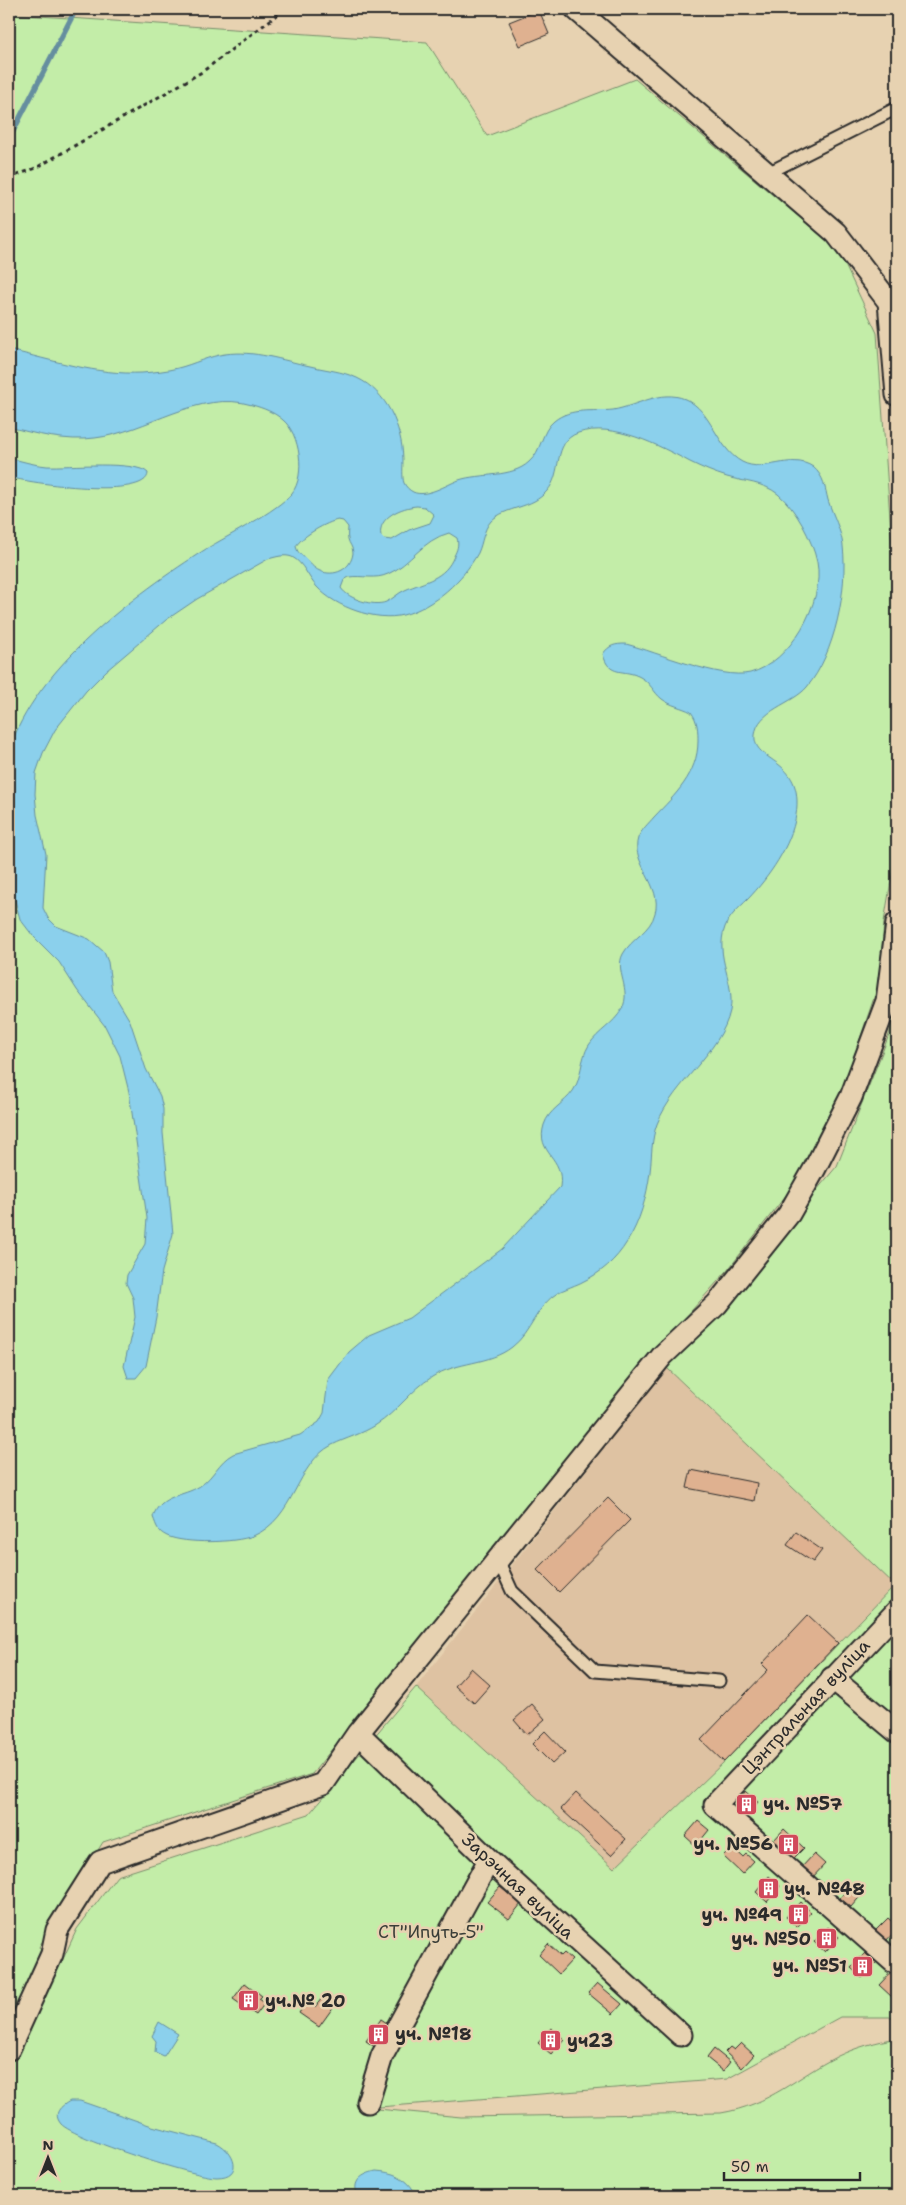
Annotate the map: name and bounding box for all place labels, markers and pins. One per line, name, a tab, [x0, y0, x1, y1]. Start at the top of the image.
building icon: уч. №57	[735, 1792, 759, 1816]
place label: уч. №57	[763, 1792, 843, 1816]
place label: уч. №56	[693, 1832, 773, 1856]
building icon: уч. №56	[777, 1832, 801, 1856]
building icon: уч. №48	[756, 1877, 780, 1901]
place label: уч. №48	[784, 1877, 865, 1901]
place label: уч. №49	[701, 1903, 782, 1927]
building icon: уч. №49	[786, 1903, 810, 1927]
place label: уч. №50	[731, 1927, 811, 1951]
building icon: уч. №50	[815, 1927, 839, 1951]
place label: уч. №51	[772, 1954, 847, 1978]
building icon: уч. №51	[851, 1954, 875, 1978]
building icon: уч.№ 20	[237, 1989, 261, 2013]
place label: уч.№ 20	[265, 1989, 346, 2013]
building icon: уч. №18	[367, 2022, 391, 2046]
place label: уч. №18	[395, 2022, 472, 2046]
building icon: уч23	[539, 2029, 563, 2053]
place label: уч23	[567, 2029, 613, 2053]

